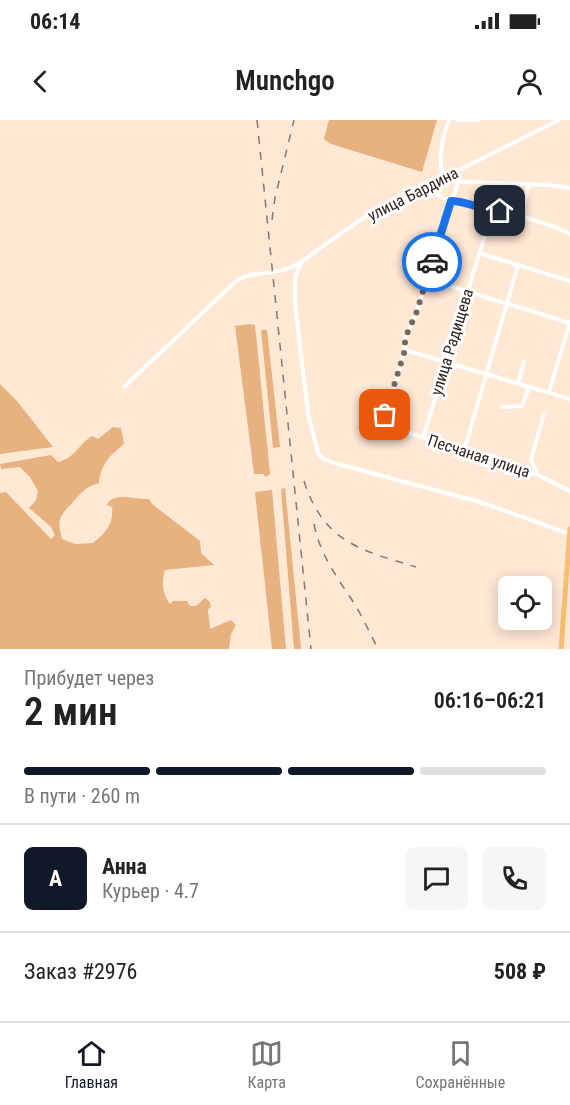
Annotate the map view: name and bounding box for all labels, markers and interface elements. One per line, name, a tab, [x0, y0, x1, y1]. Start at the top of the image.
text: 06:14	[30, 9, 81, 34]
icon: back	[24, 65, 57, 98]
text: Munchgo	[235, 65, 335, 97]
icon: person	[513, 65, 546, 98]
street label: улица Бардина	[365, 163, 461, 225]
pin	[474, 185, 525, 236]
icon: home	[483, 194, 516, 227]
courier	[402, 232, 462, 292]
icon: car	[416, 246, 449, 279]
street label: улица Радищева	[427, 286, 477, 398]
pin	[359, 389, 410, 440]
icon: bag	[368, 398, 401, 431]
street label: Песчаная улица	[426, 431, 532, 481]
map controls	[498, 576, 552, 630]
button: locate	[498, 576, 552, 630]
text: Прибудет через	[24, 666, 154, 690]
text: 06:16–06:21	[434, 688, 546, 713]
text: 2 мин	[24, 689, 117, 735]
text: В пути · 260 m	[24, 784, 140, 808]
button: chat	[405, 847, 468, 910]
button: phone	[483, 847, 546, 910]
text: Анна	[102, 854, 147, 879]
text: А	[49, 866, 62, 891]
text: Курьер · 4.7	[102, 879, 199, 903]
text: Заказ #2976	[24, 959, 137, 984]
text: 508 ₽	[494, 959, 546, 984]
tab: Главная	[65, 1037, 118, 1092]
tab: Карта	[248, 1037, 286, 1092]
tab: Сохранённые	[415, 1037, 505, 1092]

